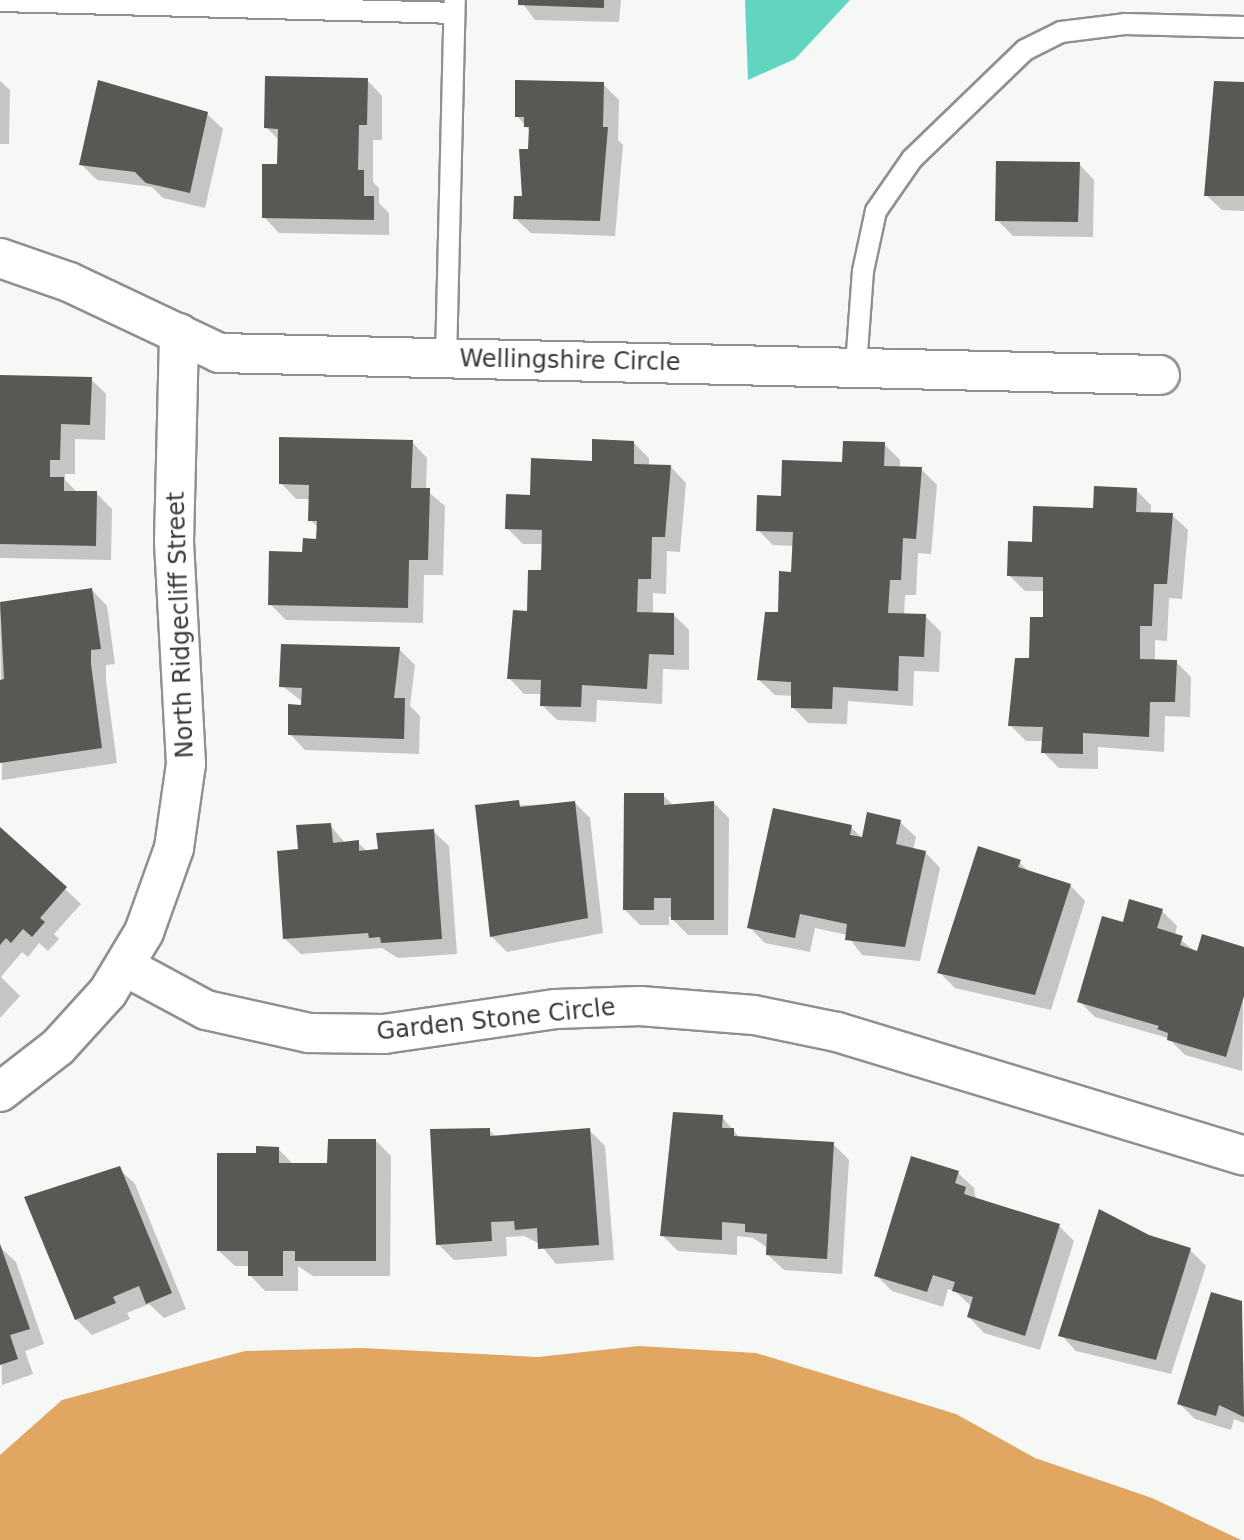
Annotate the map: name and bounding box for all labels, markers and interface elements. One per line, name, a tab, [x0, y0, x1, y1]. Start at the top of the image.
street label: Wellingshire Circle	[459, 345, 681, 377]
street label: North Ridgecliff Street	[162, 491, 200, 759]
street label: Garden Stone Circle	[375, 993, 617, 1047]

